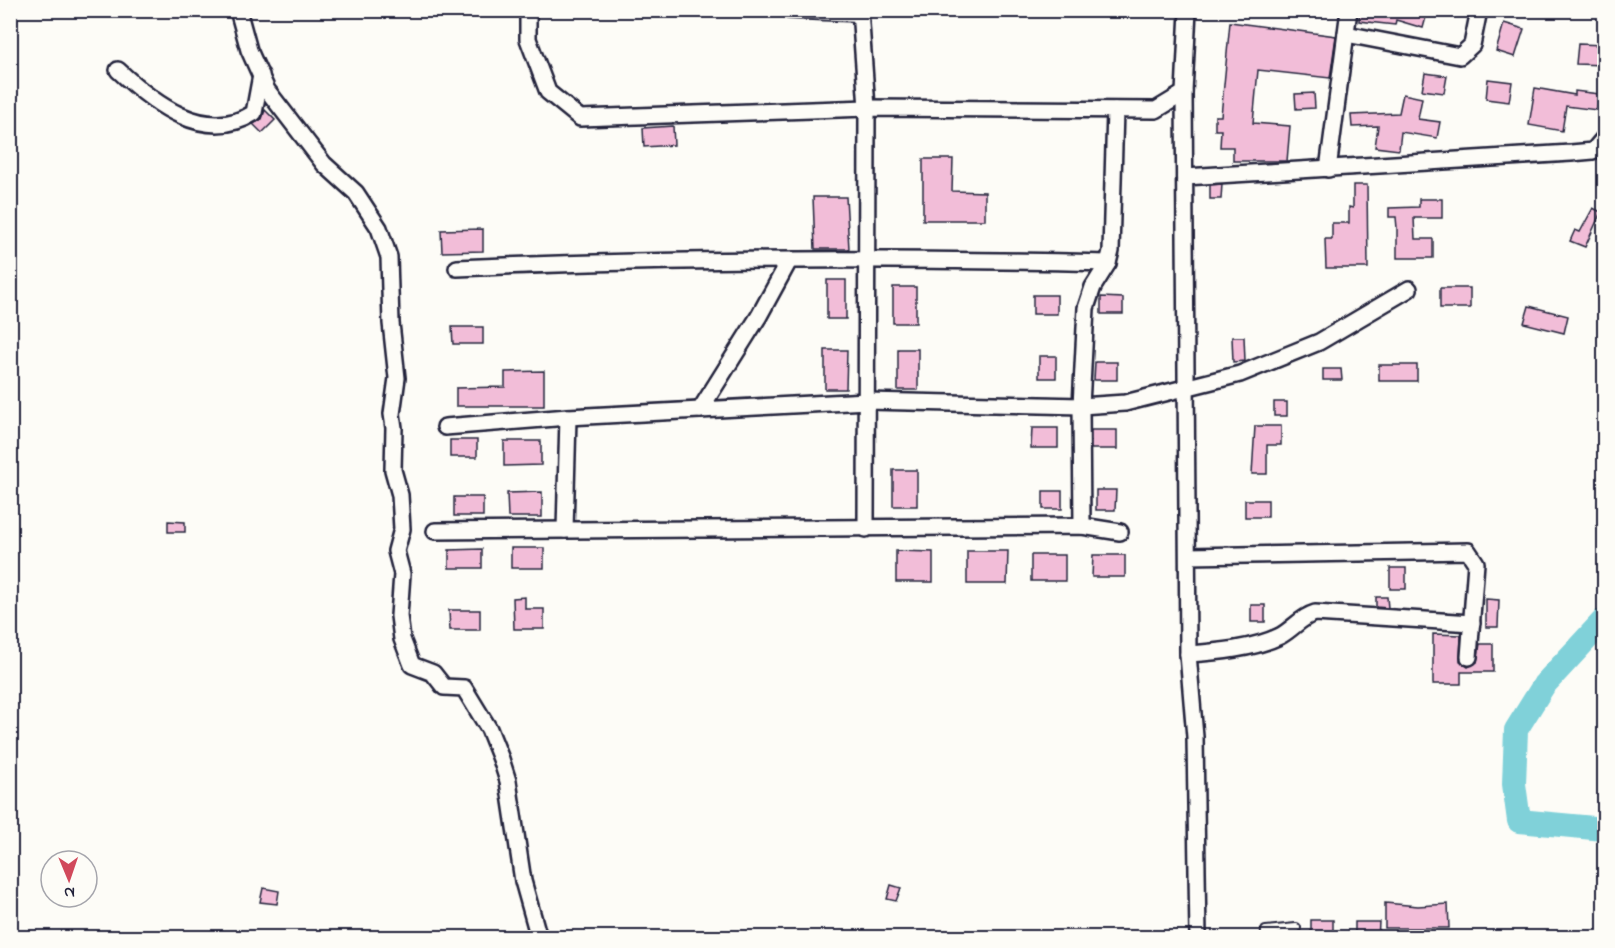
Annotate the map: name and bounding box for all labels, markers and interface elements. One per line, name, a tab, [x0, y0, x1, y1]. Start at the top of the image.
north arrow	[39, 849, 99, 909]
text: N	[63, 880, 75, 904]

